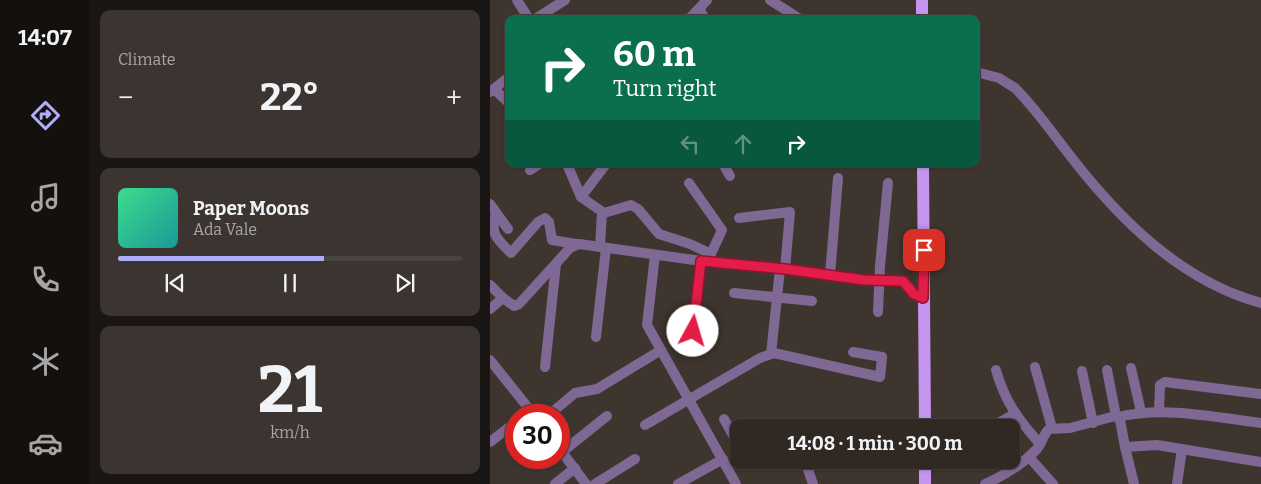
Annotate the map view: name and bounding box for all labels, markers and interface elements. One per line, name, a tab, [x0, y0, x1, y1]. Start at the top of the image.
text: 14:07	[18, 24, 72, 51]
text: 60 m	[613, 33, 696, 75]
icon: right	[530, 35, 595, 100]
text: Climate	[118, 50, 176, 69]
text: 22°	[260, 74, 319, 120]
text: Turn right	[613, 75, 716, 102]
text: −	[118, 81, 133, 114]
text: +	[446, 81, 462, 114]
icon: directions	[28, 98, 63, 133]
icon: left	[676, 130, 704, 158]
icon: ahead	[729, 130, 757, 158]
icon: right	[782, 130, 810, 158]
icon: music	[28, 180, 63, 215]
text: Paper Moons	[193, 197, 309, 220]
text: Ada Vale	[193, 220, 257, 239]
pin	[903, 229, 945, 271]
icon: arrive	[910, 236, 938, 264]
icon: phone	[28, 262, 63, 297]
icon: previous	[161, 269, 189, 297]
icon: pause	[276, 269, 304, 297]
icon: next	[391, 269, 419, 297]
position arrow	[666, 304, 718, 356]
icon: climate	[28, 344, 63, 379]
text: 21	[258, 351, 322, 429]
speed limit sign: 30	[505, 404, 570, 469]
text: km/h	[270, 423, 310, 442]
icon: car	[28, 426, 63, 461]
text: 14:08 · 1 min · 300 m	[788, 432, 962, 455]

